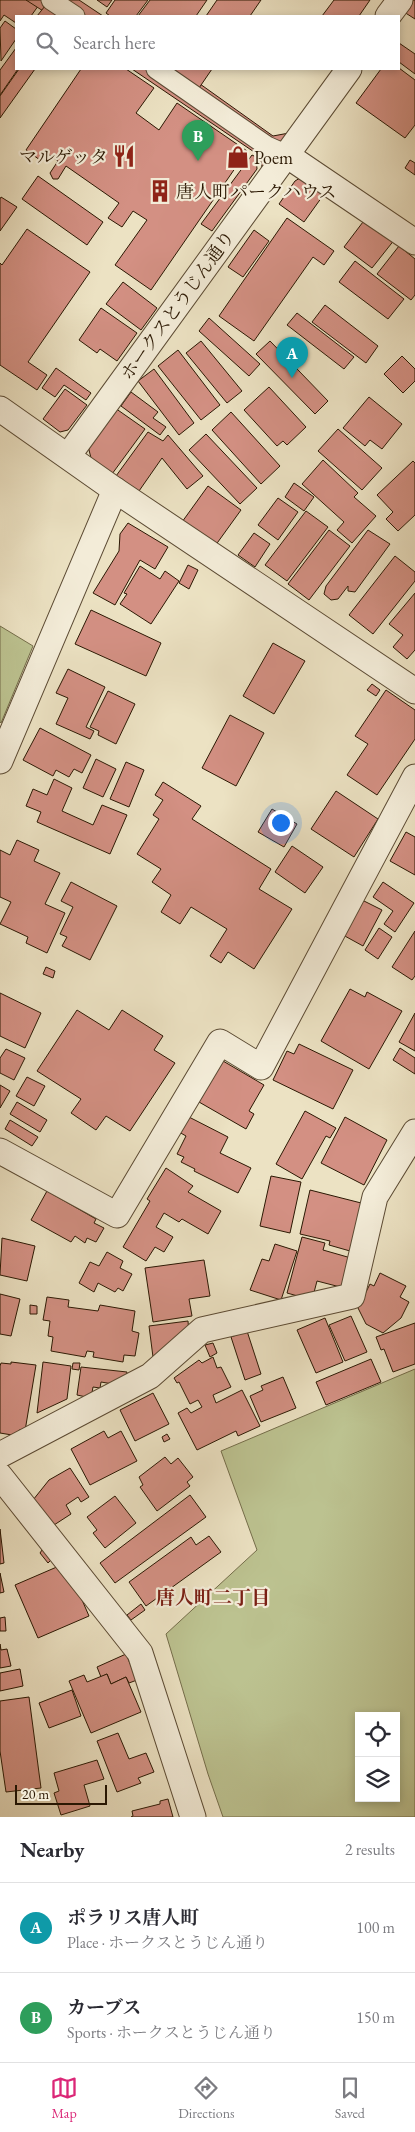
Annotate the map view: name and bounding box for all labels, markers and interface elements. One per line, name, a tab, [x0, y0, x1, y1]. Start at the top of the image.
search box	[15, 15, 400, 70]
icon: search	[33, 29, 61, 57]
text: Search here	[73, 30, 155, 55]
pin: B	[182, 120, 214, 161]
restaurant icon: マルゲッタ	[111, 143, 137, 169]
shop icon: Poem	[225, 144, 251, 170]
place label: マルゲッタ	[19, 145, 108, 168]
place label: Poem	[254, 146, 293, 169]
building icon: 唐人町パークハウス	[147, 178, 173, 204]
place label: 唐人町パークハウス	[176, 180, 336, 203]
street label: ホークスとうじん通り	[115, 225, 239, 385]
pin: A	[276, 337, 308, 378]
your location	[268, 810, 294, 836]
district label: 唐人町二丁目	[156, 1585, 270, 1610]
map controls	[355, 1712, 400, 1802]
button: locate	[355, 1712, 400, 1757]
button: layers	[355, 1757, 400, 1802]
scale bar	[15, 1782, 108, 1805]
text: 20 m	[22, 1785, 49, 1803]
text: Nearby	[20, 1836, 84, 1863]
text: 2 results	[345, 1839, 395, 1860]
text: ポラリス唐人町	[67, 1905, 200, 1930]
text: A	[30, 1917, 42, 1938]
text: 100 m	[356, 1917, 395, 1938]
text: Place · ホークスとうじん通り	[67, 1932, 268, 1953]
text: カーブス	[67, 1995, 141, 2020]
text: B	[31, 2007, 41, 2028]
text: 150 m	[356, 2007, 395, 2028]
text: Sports · ホークスとうじん通り	[67, 2022, 276, 2043]
tab: Map	[50, 2074, 78, 2122]
tab: Directions	[178, 2074, 235, 2122]
tab: Saved	[335, 2074, 365, 2122]

